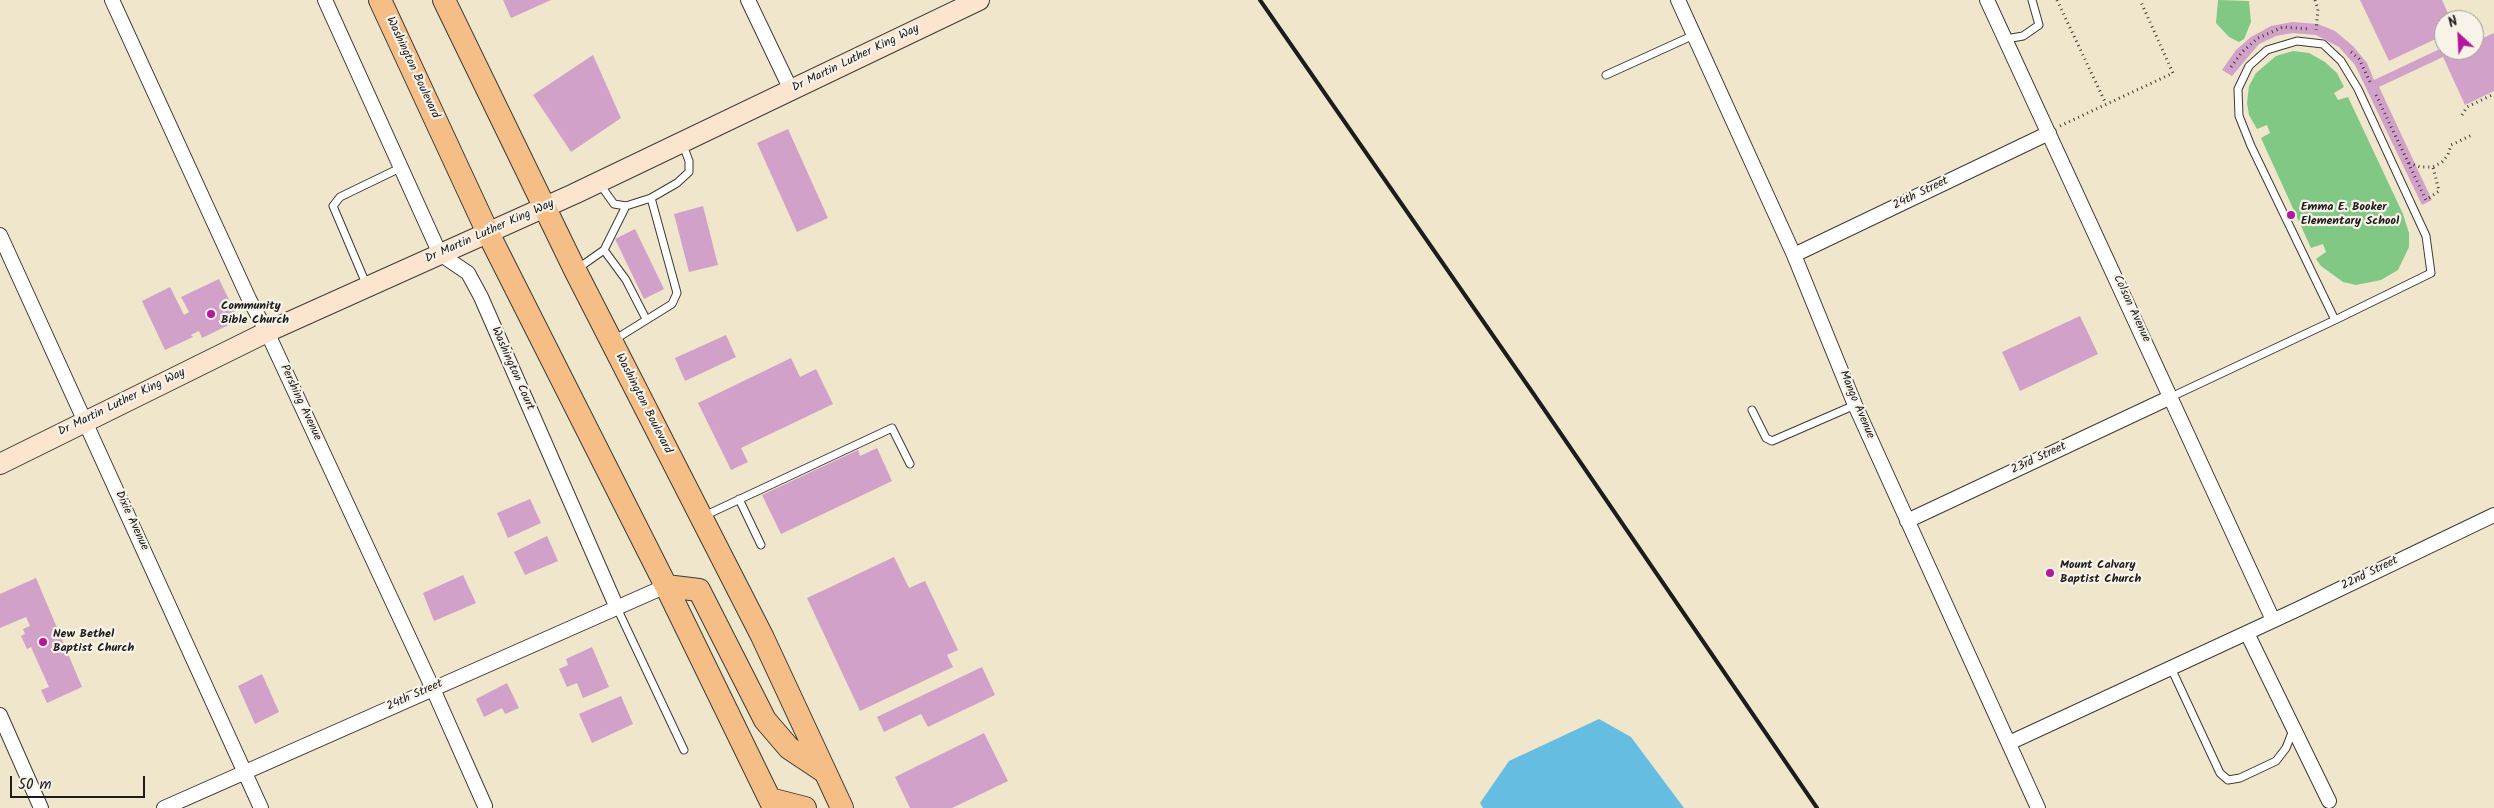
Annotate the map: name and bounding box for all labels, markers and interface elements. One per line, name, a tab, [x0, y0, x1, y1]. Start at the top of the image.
north arrow	[2434, 10, 2484, 60]
text: N	[2444, 10, 2462, 34]
street label: Washington Boulevard	[382, 15, 442, 121]
street label: Dr Martin Luther King Way	[790, 22, 922, 96]
street label: 24th Street	[1891, 174, 1951, 214]
street label: Dr Martin Luther King Way	[423, 197, 557, 267]
place label: Emma E. Booker Elementary School	[2301, 201, 2399, 229]
marker: Emma E. Booker Elementary School	[2285, 209, 2297, 221]
street label: Colson Avenue	[2109, 273, 2153, 345]
place label: Community Bible Church	[221, 300, 289, 328]
marker: Community Bible Church	[205, 308, 217, 320]
street label: Washington Court	[487, 325, 537, 413]
street label: Washington Boulevard	[611, 351, 675, 457]
street label: Pershing Avenue	[276, 363, 324, 443]
street label: Dr Martin Luther King Way	[56, 366, 188, 440]
street label: Mango Avenue	[1835, 369, 1877, 441]
street label: 23rd Street	[2009, 440, 2069, 478]
street label: Dixie Avenue	[111, 489, 151, 553]
street label: 22nd Street	[2339, 554, 2401, 594]
place label: Mount Calvary Baptist Church	[2060, 559, 2141, 587]
marker: Mount Calvary Baptist Church	[2044, 567, 2056, 579]
place label: New Bethel Baptist Church	[53, 628, 134, 656]
marker: New Bethel Baptist Church	[37, 636, 49, 648]
street label: 24th Street	[385, 677, 445, 715]
scale bar	[12, 766, 148, 798]
text: 50 m	[18, 773, 52, 797]

